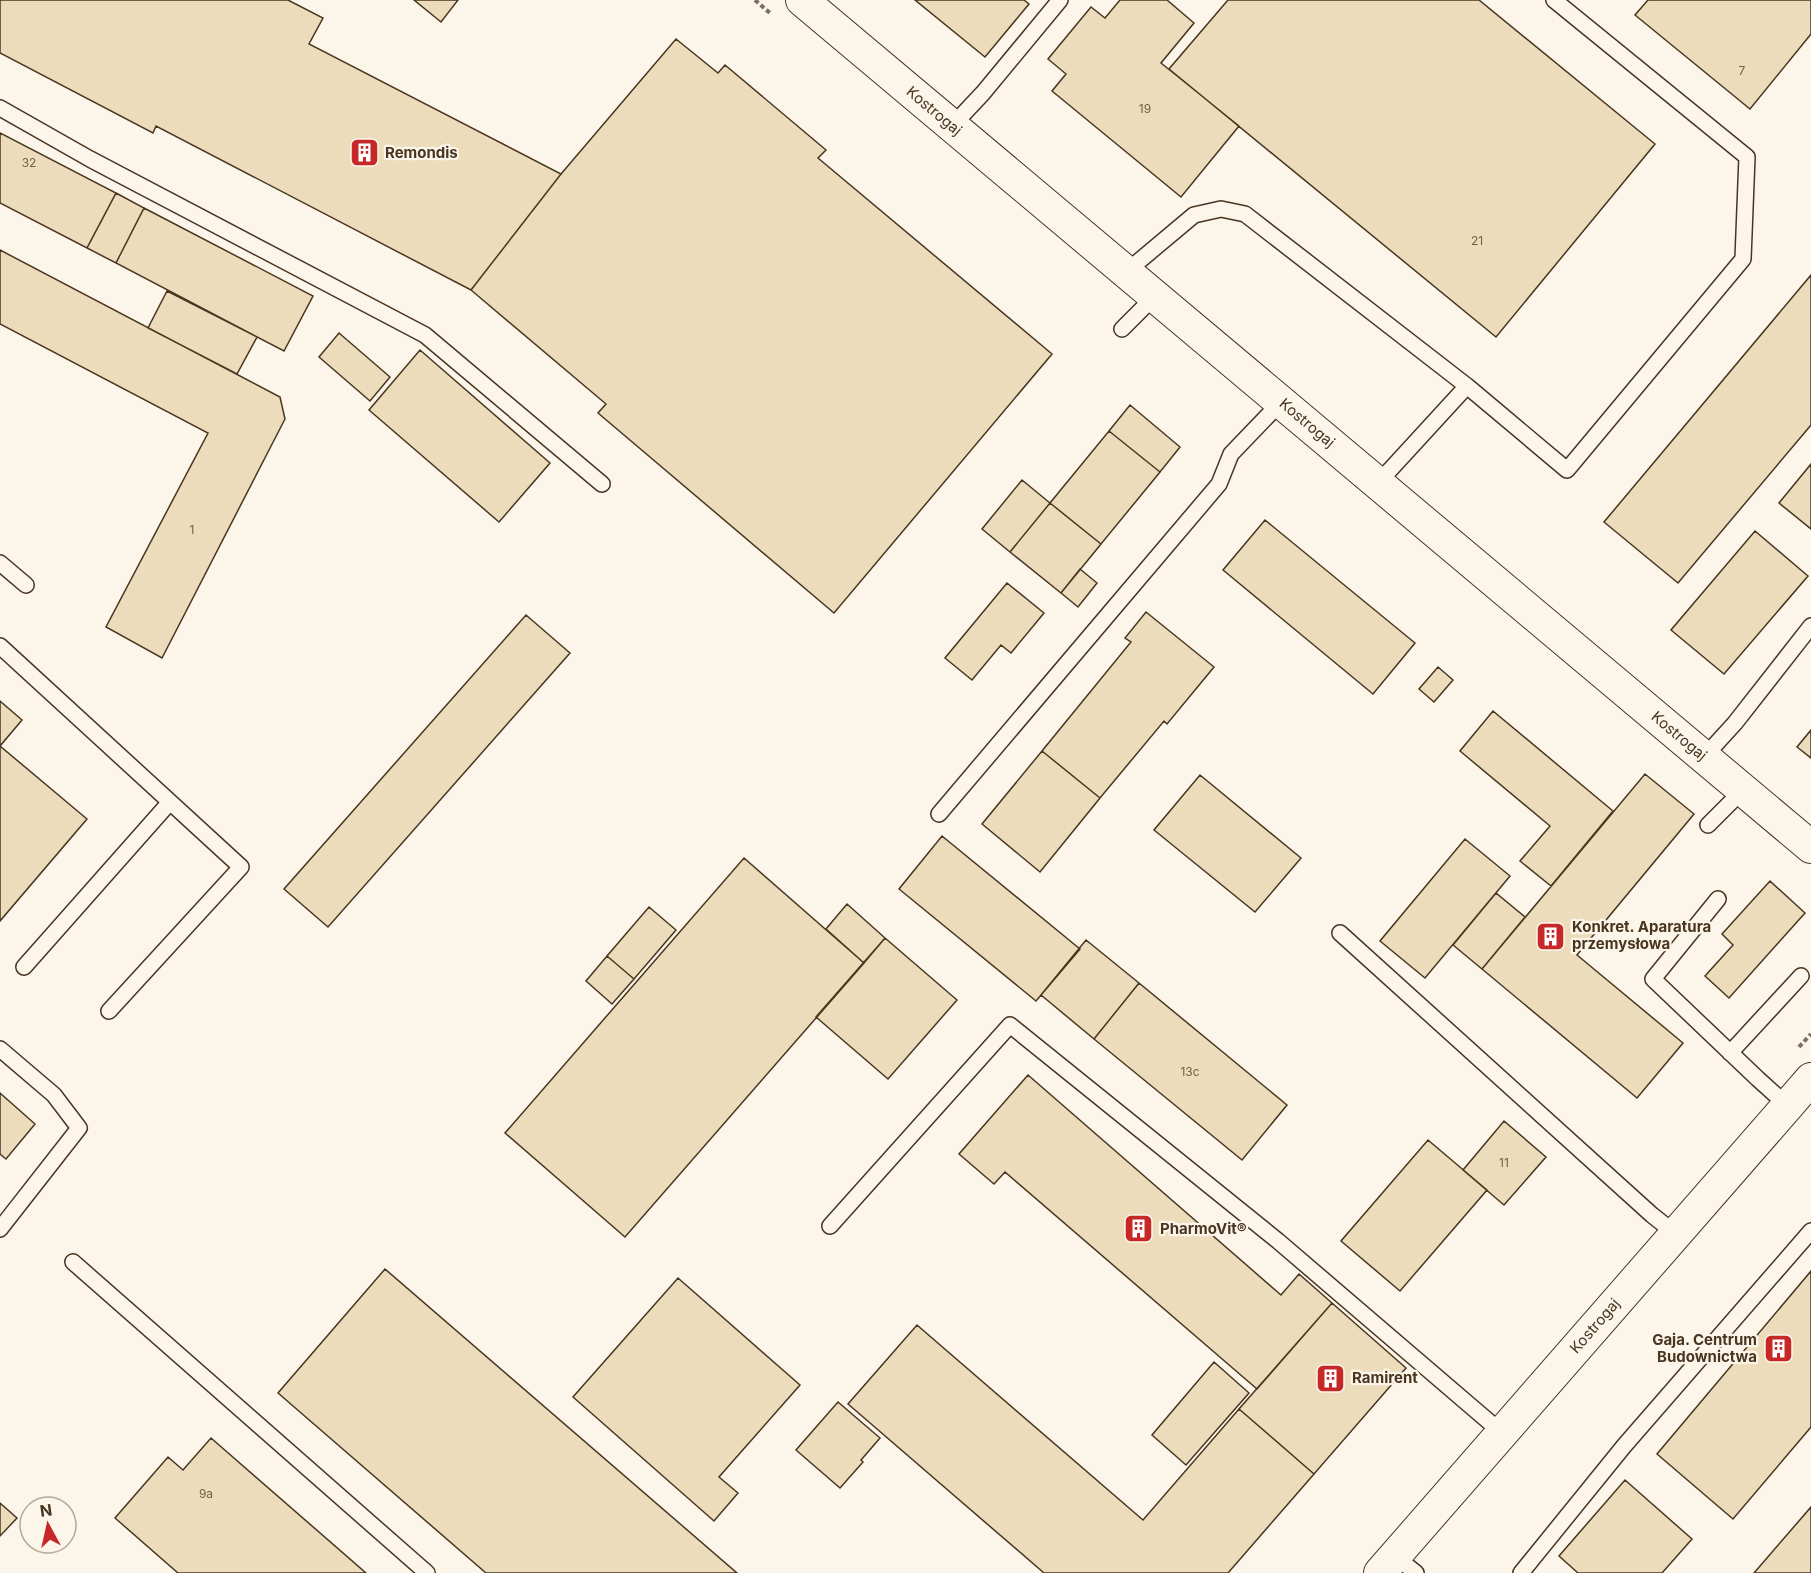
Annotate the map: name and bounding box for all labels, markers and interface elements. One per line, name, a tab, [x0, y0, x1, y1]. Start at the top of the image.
house number: 7	[1739, 63, 1746, 78]
street label: Kostrogaj	[903, 82, 966, 139]
house number: 19	[1139, 101, 1151, 116]
building icon: Remondis	[348, 137, 380, 169]
place label: Remondis	[385, 143, 458, 162]
house number: 32	[22, 155, 36, 170]
house number: 21	[1471, 233, 1483, 248]
street label: Kostrogaj	[1276, 394, 1339, 451]
house number: 1	[190, 522, 194, 537]
street label: Kostrogaj	[1648, 707, 1711, 764]
place label: Konkret. Aparatura przemysłowa	[1572, 917, 1711, 953]
building icon: Konkret. Aparatura przemysłowa	[1535, 920, 1567, 952]
house number: 13c	[1180, 1064, 1200, 1079]
house number: 11	[1499, 1155, 1509, 1170]
building icon: PharmoVit®	[1123, 1213, 1155, 1245]
place label: PharmoVit®	[1160, 1219, 1247, 1238]
street label: Kostrogaj	[1565, 1294, 1624, 1357]
place label: Gaja. Centrum Budownictwa	[1652, 1330, 1757, 1366]
building icon: Gaja. Centrum Budownictwa	[1762, 1333, 1794, 1365]
building icon: Ramirent	[1315, 1362, 1347, 1394]
place label: Ramirent	[1352, 1368, 1418, 1387]
house number: 9a	[199, 1486, 213, 1501]
north arrow	[18, 1495, 78, 1555]
text: N	[38, 1499, 53, 1521]

